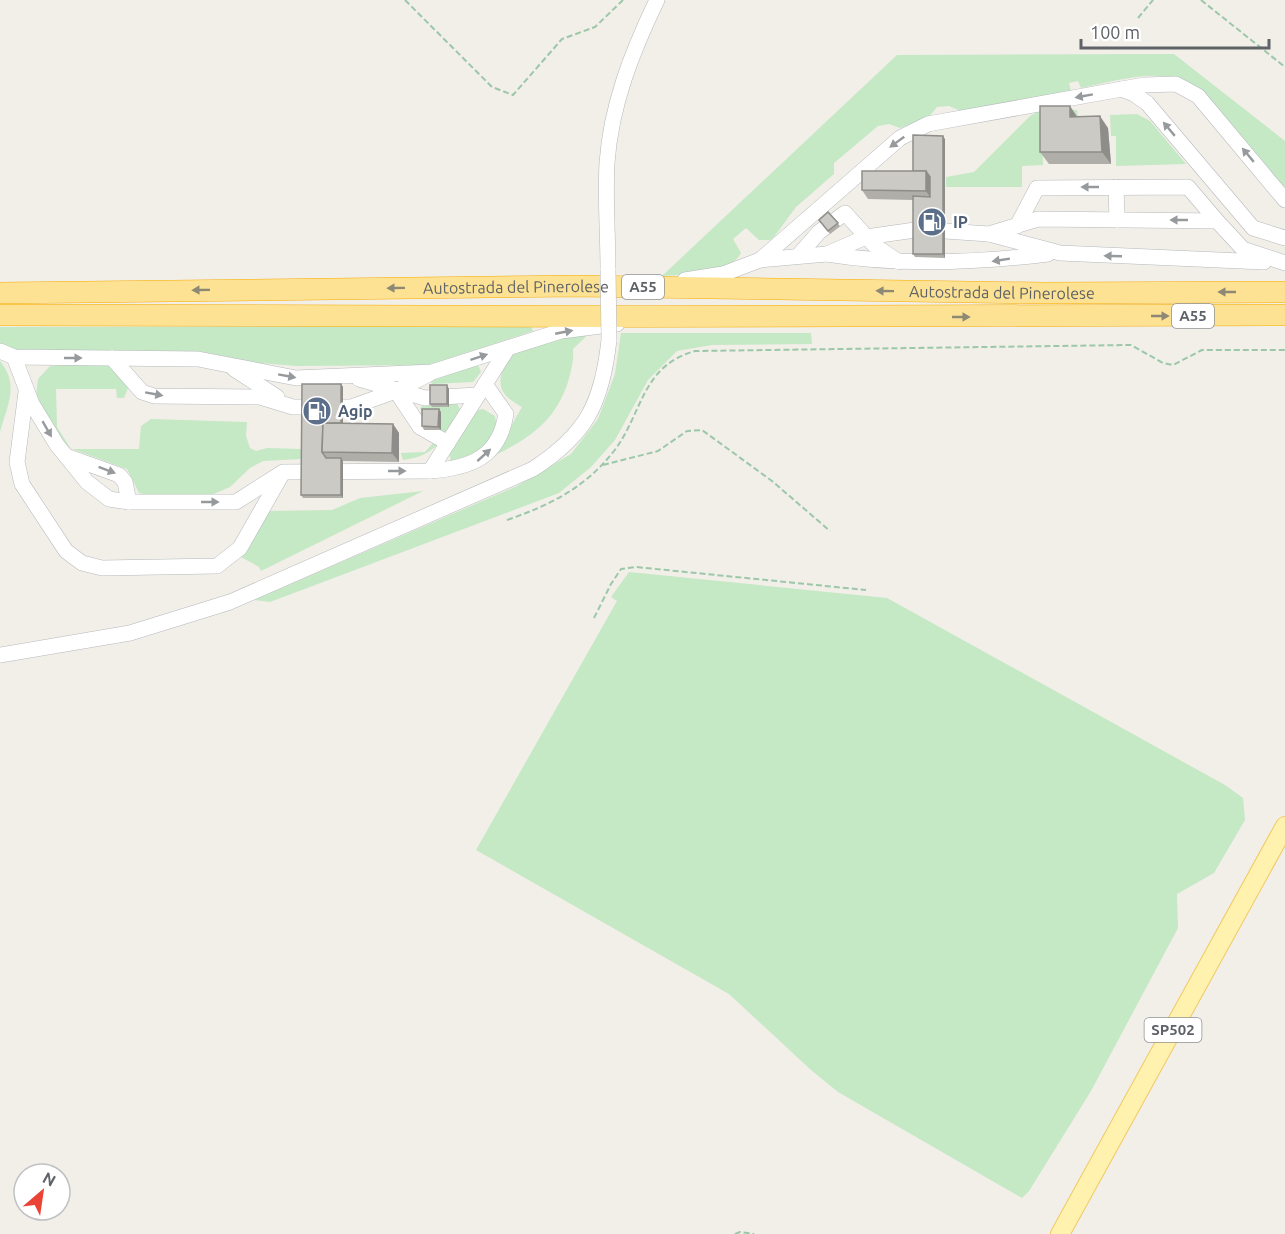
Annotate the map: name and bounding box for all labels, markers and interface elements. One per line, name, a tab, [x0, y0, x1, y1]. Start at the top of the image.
scale bar	[1081, 12, 1268, 50]
text: 100 m	[1090, 22, 1140, 42]
one-way arrow	[1075, 92, 1094, 101]
one-way arrow	[1163, 122, 1176, 137]
one-way arrow	[889, 136, 905, 148]
one-way arrow	[1241, 147, 1254, 163]
one-way arrow	[1081, 183, 1100, 192]
fuel station icon: IP	[916, 206, 948, 238]
place label: IP	[953, 213, 968, 231]
one-way arrow	[1169, 215, 1188, 225]
one-way arrow	[1103, 252, 1122, 261]
one-way arrow	[992, 256, 1011, 265]
road number: A55	[622, 275, 664, 299]
street label: Autostrada del Pinerolese	[423, 277, 609, 297]
street label: Autostrada del Pinerolese	[909, 282, 1095, 302]
one-way arrow	[386, 283, 405, 293]
one-way arrow	[191, 285, 210, 295]
one-way arrow	[875, 286, 894, 296]
one-way arrow	[1217, 288, 1236, 297]
road number: A55	[1172, 304, 1214, 328]
one-way arrow	[1150, 311, 1169, 321]
one-way arrow	[952, 312, 971, 322]
one-way arrow	[555, 327, 574, 336]
one-way arrow	[470, 352, 488, 361]
one-way arrow	[63, 353, 82, 363]
one-way arrow	[278, 371, 297, 380]
one-way arrow	[145, 390, 164, 399]
fuel station icon: Agip	[301, 395, 333, 427]
place label: Agip	[338, 402, 373, 420]
one-way arrow	[42, 421, 53, 437]
one-way arrow	[477, 448, 492, 462]
one-way arrow	[98, 466, 116, 476]
one-way arrow	[387, 466, 406, 476]
one-way arrow	[201, 497, 220, 507]
road number: SP502	[1144, 1018, 1202, 1042]
north arrow	[12, 1162, 72, 1222]
text: N	[40, 1168, 59, 1190]

